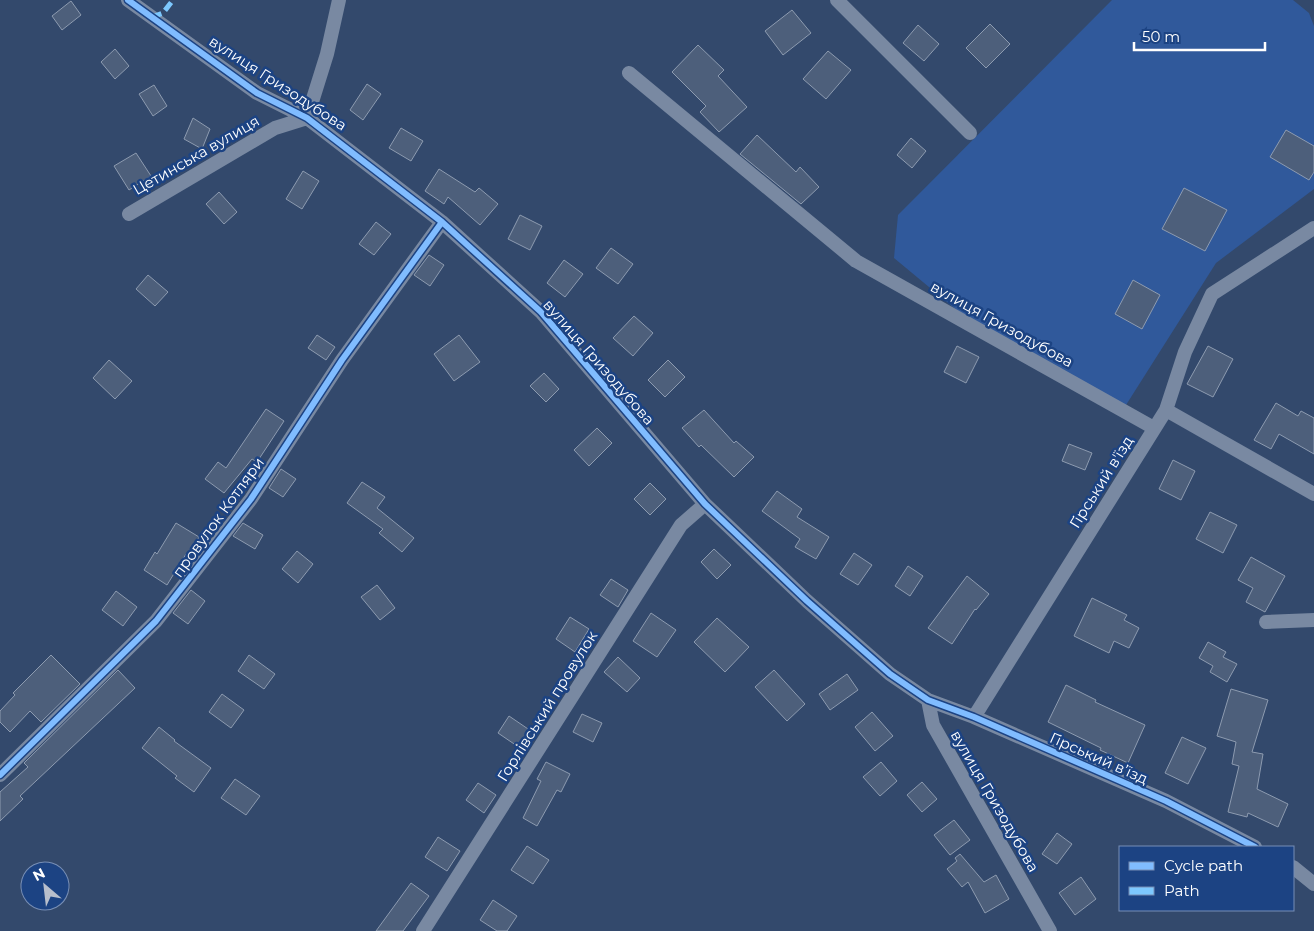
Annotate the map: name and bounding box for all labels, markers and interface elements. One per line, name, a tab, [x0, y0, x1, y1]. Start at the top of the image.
scale bar	[1134, 20, 1265, 52]
text: 50 m	[1142, 27, 1180, 46]
street label: вулиця Гризодубова	[206, 31, 350, 135]
street label: Цетинська вулиця	[129, 111, 263, 199]
street label: вулиця Гризодубова	[927, 277, 1077, 371]
street label: вулиця Гризодубова	[539, 295, 659, 429]
street label: Гірський в'їзд	[1065, 432, 1137, 532]
street label: провулок Котляри	[168, 453, 268, 581]
street label: Горлівський провулок	[493, 627, 601, 785]
street label: вулиця Гризодубова	[947, 727, 1043, 875]
street label: Гірський в’їзд	[1047, 728, 1151, 788]
legend	[1119, 846, 1294, 911]
text: Cycle path	[1164, 856, 1243, 875]
north arrow	[20, 861, 70, 911]
text: N	[30, 864, 48, 885]
text: Path	[1164, 881, 1200, 900]

